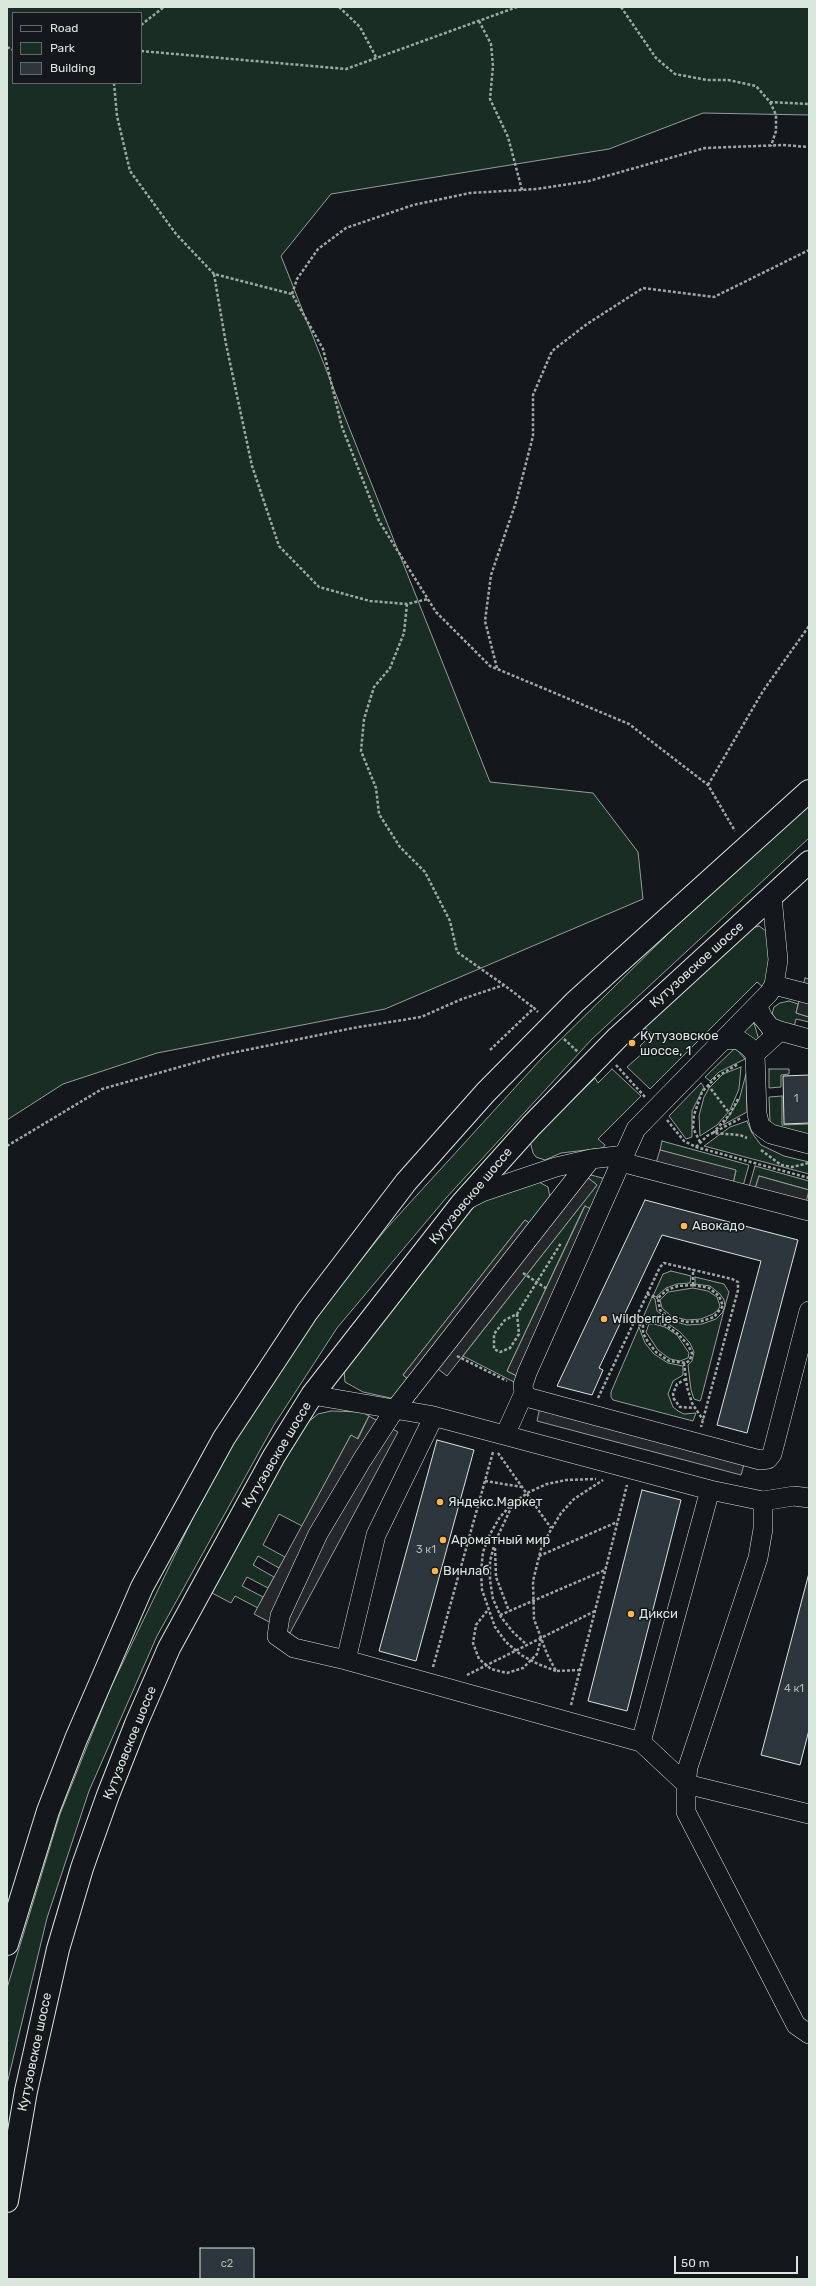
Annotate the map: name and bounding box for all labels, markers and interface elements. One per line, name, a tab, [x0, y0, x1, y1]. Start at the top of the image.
legend	[12, 12, 142, 84]
text: Road	[50, 21, 78, 35]
text: Park	[50, 41, 75, 55]
text: Building	[50, 61, 96, 75]
street label: Кутузовское шоссе	[647, 919, 747, 1011]
place label: Кутузовское шоссе, 1	[640, 1028, 719, 1059]
marker: Кутузовское шоссе, 1	[627, 1038, 637, 1048]
house number: 1	[794, 1092, 798, 1106]
street label: Кутузовское шоссе	[426, 1145, 516, 1247]
place label: Авокадо	[692, 1218, 745, 1234]
marker: Авокадо	[679, 1221, 689, 1231]
place label: Wildberries	[612, 1311, 678, 1327]
marker: Wildberries	[599, 1314, 609, 1324]
street label: Кутузовское шоссе	[239, 1399, 315, 1511]
place label: Яндекс.Маркет	[448, 1494, 542, 1510]
marker: Яндекс.Маркет	[435, 1497, 445, 1507]
place label: Ароматный мир	[451, 1532, 550, 1548]
marker: Ароматный мир	[438, 1535, 448, 1545]
house number: 3 к1	[416, 1543, 436, 1557]
place label: Винлаб	[443, 1563, 490, 1579]
marker: Винлаб	[430, 1566, 440, 1576]
place label: Дикси	[639, 1606, 678, 1622]
marker: Дикси	[626, 1609, 636, 1619]
house number: 4 к1	[784, 1682, 804, 1696]
street label: Кутузовское шоссе	[100, 1684, 160, 1802]
street label: Кутузовское шоссе	[15, 1991, 55, 2113]
scale bar	[676, 2248, 800, 2274]
text: 50 m	[681, 2256, 709, 2270]
house number: с2	[221, 2257, 233, 2271]

